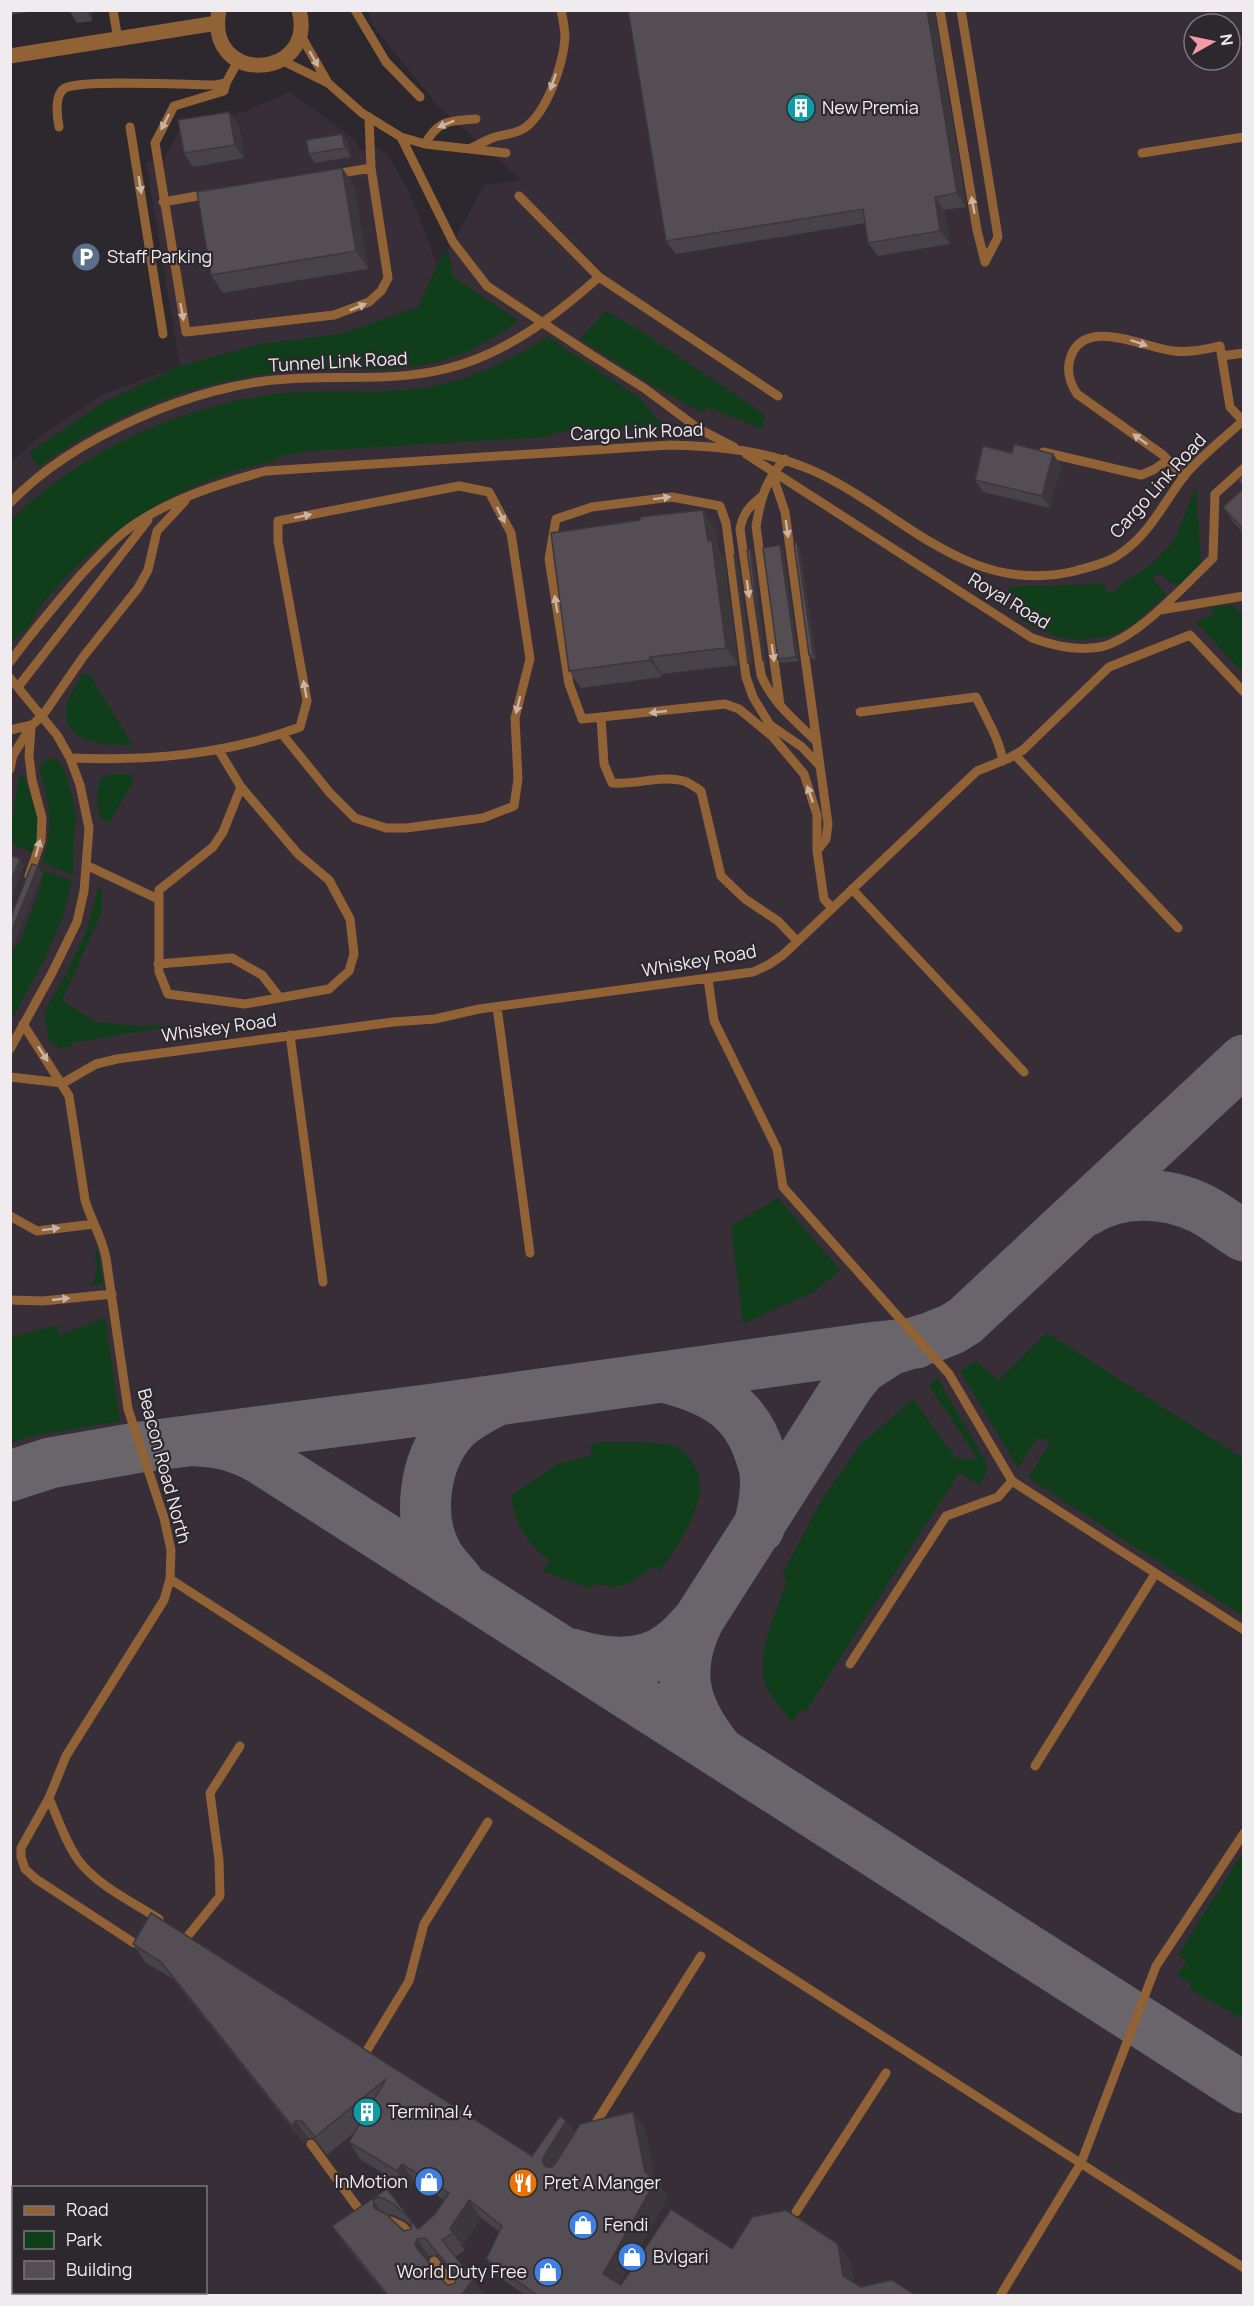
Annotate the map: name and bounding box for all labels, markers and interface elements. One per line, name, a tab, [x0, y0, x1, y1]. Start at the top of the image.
north arrow	[1182, 12, 1242, 72]
text: N	[1215, 32, 1239, 47]
one-way arrow	[309, 50, 319, 67]
one-way arrow	[548, 73, 558, 91]
building icon: New Premia	[785, 92, 817, 124]
place label: New Premia	[822, 95, 919, 119]
one-way arrow	[161, 113, 170, 130]
one-way arrow	[437, 119, 455, 129]
one-way arrow	[135, 176, 144, 195]
one-way arrow	[968, 196, 977, 215]
parking icon: Staff Parking	[70, 241, 102, 273]
place label: Staff Parking	[107, 244, 212, 268]
one-way arrow	[349, 302, 367, 312]
one-way arrow	[178, 303, 187, 322]
one-way arrow	[1130, 339, 1148, 348]
street label: Tunnel Link Road	[268, 345, 408, 377]
street label: Cargo Link Road	[570, 417, 704, 445]
street label: Cargo Link Road	[1104, 428, 1211, 543]
one-way arrow	[1132, 433, 1148, 445]
one-way arrow	[653, 493, 672, 503]
one-way arrow	[496, 506, 506, 524]
one-way arrow	[294, 511, 313, 520]
one-way arrow	[783, 520, 792, 539]
street label: Royal Road	[964, 566, 1055, 634]
one-way arrow	[744, 579, 753, 598]
one-way arrow	[552, 594, 561, 613]
one-way arrow	[768, 643, 777, 662]
one-way arrow	[300, 679, 309, 698]
one-way arrow	[513, 696, 523, 714]
one-way arrow	[649, 707, 668, 717]
one-way arrow	[805, 785, 815, 803]
one-way arrow	[34, 838, 44, 857]
street label: Whiskey Road	[640, 938, 758, 982]
street label: Whiskey Road	[160, 1007, 278, 1047]
one-way arrow	[37, 1045, 49, 1061]
one-way arrow	[41, 1225, 60, 1234]
one-way arrow	[52, 1294, 71, 1304]
street label: Beacon Road North	[133, 1386, 197, 1546]
building icon: Terminal 4	[351, 2096, 383, 2128]
place label: Terminal 4	[388, 2099, 473, 2123]
shop icon: InMotion	[413, 2166, 445, 2198]
restaurant icon: Pret A Manger	[507, 2167, 539, 2199]
place label: InMotion	[335, 2169, 408, 2193]
place label: Pret A Manger	[544, 2170, 662, 2194]
legend	[12, 2186, 207, 2294]
text: Road	[66, 2197, 109, 2221]
shop icon: Fendi	[567, 2209, 599, 2241]
place label: Fendi	[604, 2212, 649, 2236]
text: Park	[66, 2227, 103, 2251]
shop icon: Bvlgari	[616, 2241, 648, 2273]
place label: Bvlgari	[653, 2244, 709, 2268]
shop icon: World Duty Free	[532, 2256, 564, 2288]
text: Building	[66, 2257, 132, 2281]
place label: World Duty Free	[396, 2259, 527, 2283]

